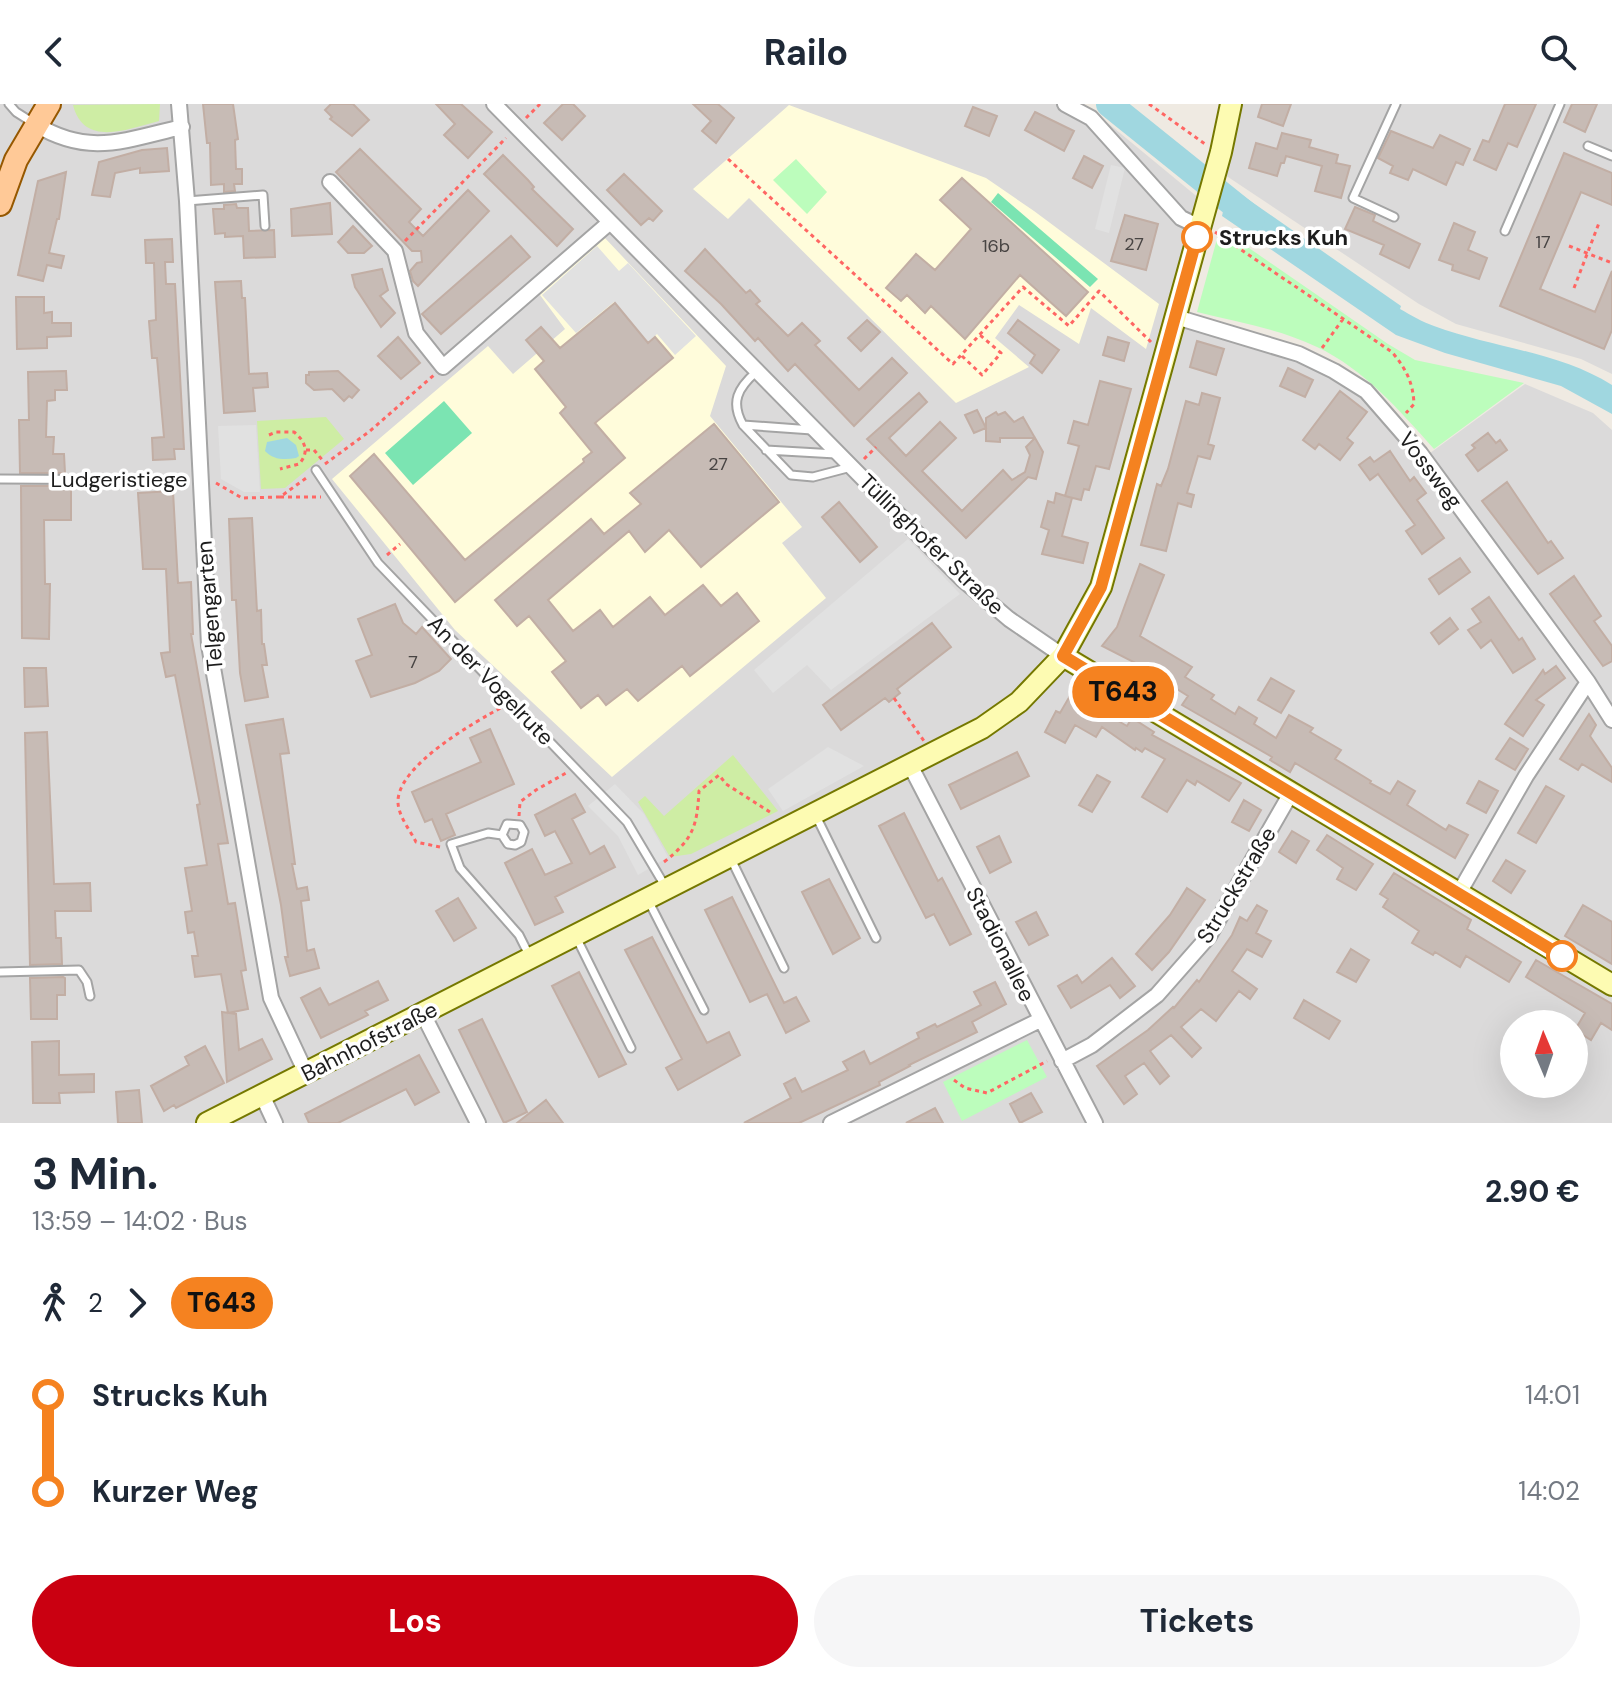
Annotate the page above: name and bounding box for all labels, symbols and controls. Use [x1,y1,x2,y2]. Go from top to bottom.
text: Railo [764,29,848,76]
icon: back [32,30,76,74]
icon: search [1536,30,1580,74]
marker: Strucks Kuh [1182,222,1212,252]
place label: Strucks Kuh [1219,223,1348,252]
house number: 17 [1535,230,1551,254]
house number: 27 [1124,232,1144,256]
house number: 16b [982,234,1010,258]
street label: Vossweg [1392,426,1469,515]
house number: 27 [708,452,728,476]
street label: Ludgeristiege [51,465,187,494]
street label: Tüllinghofer Straße [853,467,1011,621]
street label: Telgengarten [189,540,230,672]
street label: An der Vogelrute [421,609,560,752]
house number: 7 [408,650,418,674]
line badge: T643 [1067,666,1179,718]
text: T643 [1088,673,1158,710]
street label: Struckstraße [1190,822,1283,949]
street label: Stadionallee [959,882,1042,1006]
unlabelled marker [1547,941,1577,971]
street label: Bahnhofstraße [296,995,442,1088]
north arrow [1500,1010,1588,1098]
map controls [1500,1010,1588,1098]
text: 3 Min. [32,1145,158,1203]
text: 2.90 € [1485,1172,1580,1211]
text: 13:59 – 14:02 · Bus [32,1204,248,1238]
icon: walk [32,1281,76,1325]
icon: forward [115,1281,159,1325]
text: T643 [187,1284,257,1321]
text: 2 [88,1286,103,1320]
text: Strucks Kuh [92,1376,268,1415]
text: 14:01 [1525,1378,1580,1412]
text: Kurzer Weg [92,1472,259,1511]
text: 14:02 [1518,1474,1580,1508]
button: Los [32,1575,798,1667]
button: Tickets [814,1575,1580,1667]

